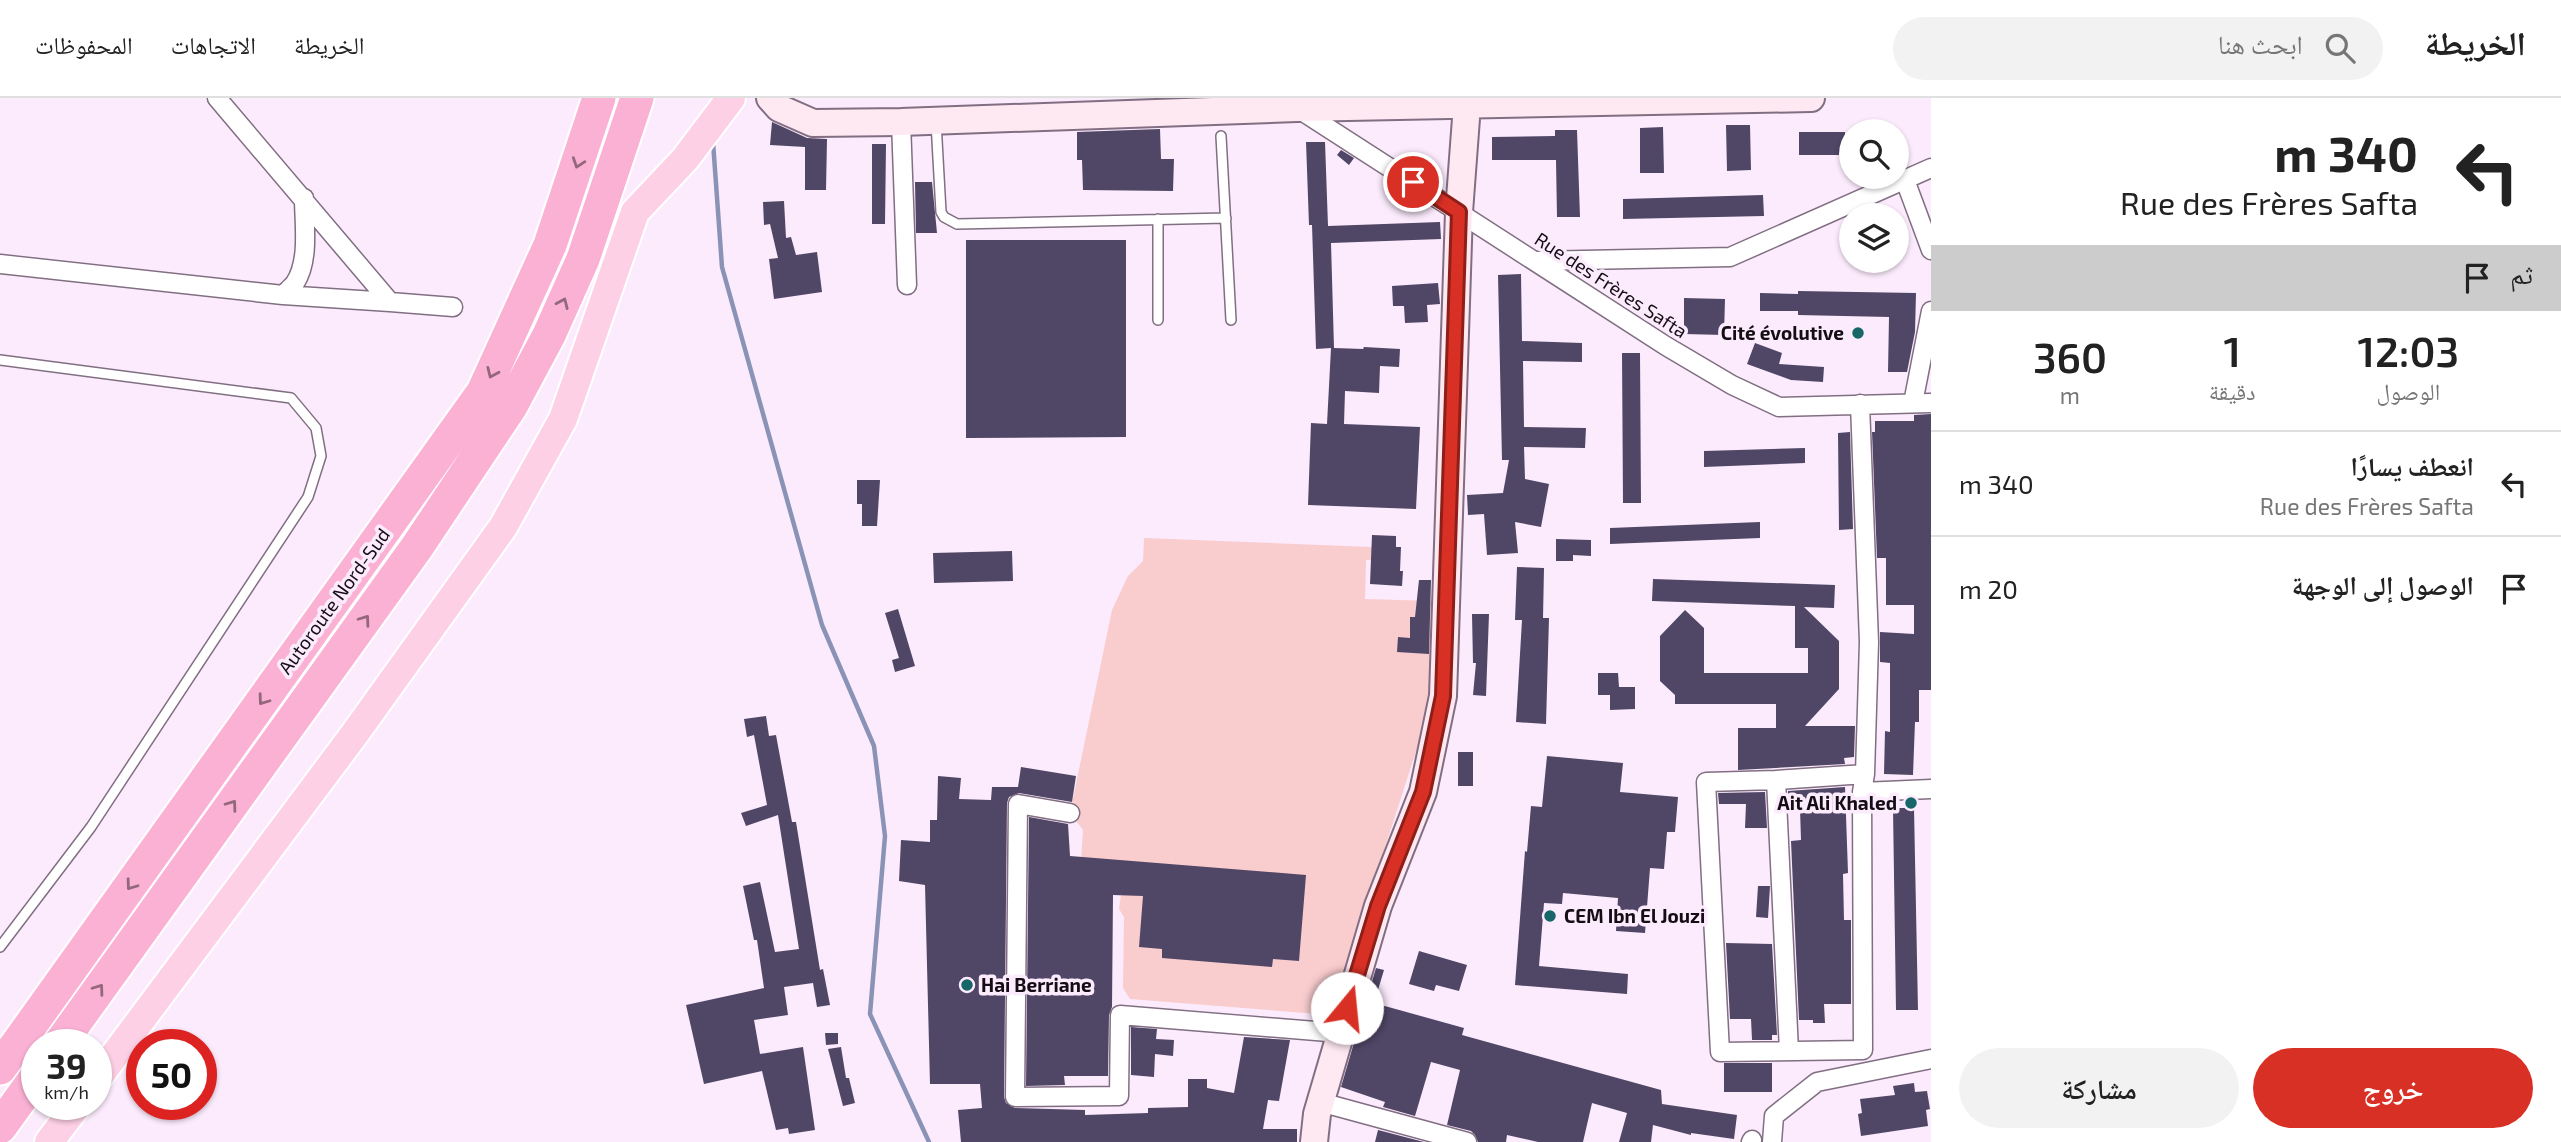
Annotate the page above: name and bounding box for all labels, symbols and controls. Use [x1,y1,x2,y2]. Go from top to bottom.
search box [1893,17,2383,80]
text: الخريطة [2425,22,2526,62]
text: ابحث هنا [2218,28,2303,59]
icon: search [2321,29,2359,67]
text: المحفوظات [35,30,133,59]
text: الاتجاهات [171,30,256,59]
text: الخريطة [294,30,365,59]
map controls [1839,119,1909,273]
button: search [1839,119,1909,189]
text: 340 m [2274,123,2418,182]
icon: left [2442,126,2533,217]
pin [1383,152,1443,212]
one-way arrow [572,156,586,168]
icon: arrive [1394,163,1432,201]
text: Rue des Frères Safta [2120,183,2418,221]
button: layers [1839,203,1909,273]
street label: Rue des Frères Safta [1531,227,1692,342]
text: ثم [2510,258,2533,289]
icon: arrive [2458,259,2496,297]
one-way arrow [555,298,569,310]
place label: Cité évolutive [1721,321,1844,344]
marker: Cité évolutive [1850,325,1866,341]
text: 1 [2223,325,2241,375]
text: 12:03 [2357,325,2459,375]
text: 360 [2033,331,2107,381]
one-way arrow [486,366,500,378]
text: دقيقة [2209,377,2256,405]
text: الوصول [2376,377,2440,405]
text: m [2060,381,2080,409]
text: انعطف يسارًا [2350,450,2474,481]
icon: left [2495,465,2533,503]
text: 340 m [1959,468,2034,499]
text: Rue des Frères Safta [2260,492,2474,520]
street label: Autoroute Nord-Sud [273,523,394,678]
text: الوصول إلى الوجهة [2292,569,2474,600]
icon: arrive [2495,570,2533,608]
text: 20 m [1959,573,2018,604]
one-way arrow [357,615,369,628]
one-way arrow [259,692,271,705]
place label: Ait Ali Khaled [1777,791,1897,814]
marker: Ait Ali Khaled [1903,795,1919,811]
one-way arrow [224,800,236,813]
one-way arrow [127,877,139,890]
place label: CEM Ibn El Jouzi [1564,904,1705,927]
marker: CEM Ibn El Jouzi [1542,908,1558,924]
position arrow [1310,971,1384,1045]
place label: Hai Berriane [981,973,1092,996]
marker: Hai Berriane [959,977,975,993]
one-way arrow [91,984,103,997]
speed limit sign: 50 [126,1029,217,1120]
text: 39 [46,1044,87,1086]
button: مشاركة [1959,1048,2239,1128]
button: خروج [2253,1048,2533,1128]
text: km/h [44,1081,89,1103]

